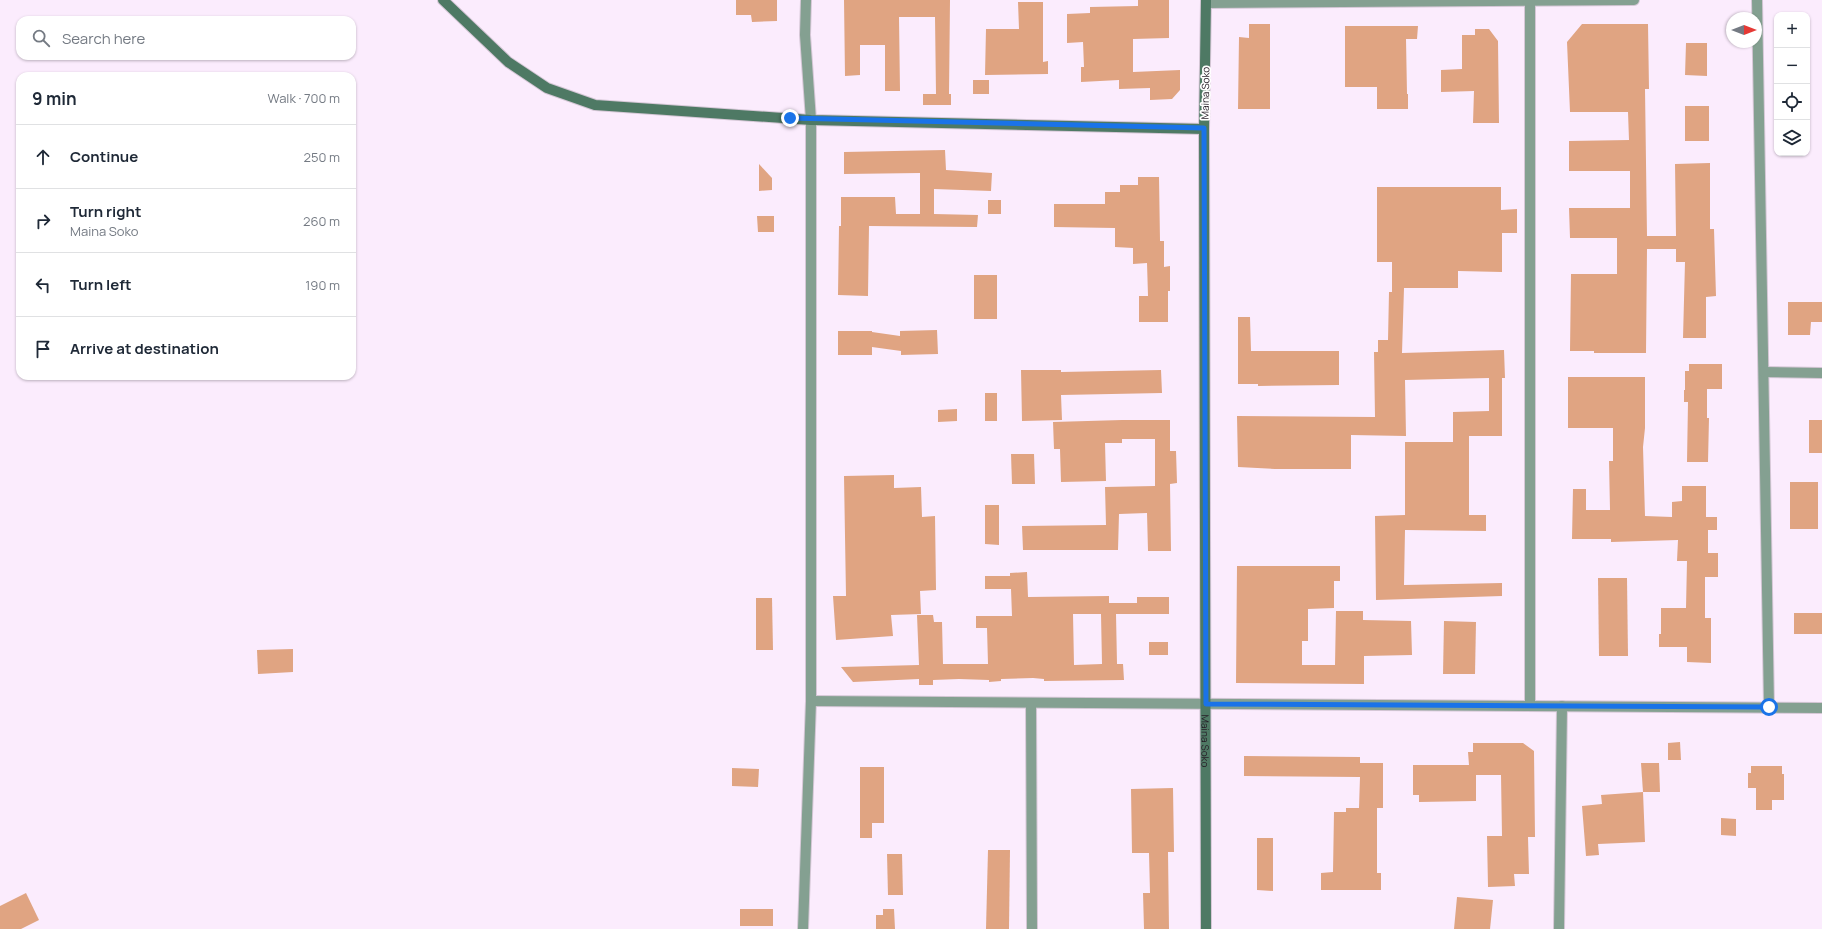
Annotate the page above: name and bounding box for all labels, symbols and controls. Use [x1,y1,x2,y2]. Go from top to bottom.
north arrow [1726,12,1762,48]
map controls [1774,12,1810,156]
button: + [1774,12,1810,48]
search box [16,16,356,60]
icon: search [30,27,52,49]
text: Search here [62,28,145,49]
button: − [1774,48,1810,84]
street label: Maina Soko [1198,66,1212,119]
button: locate [1774,84,1810,120]
text: 9 min [32,87,77,110]
text: Walk · 700 m [268,89,340,107]
route end [781,109,799,127]
button: layers [1774,120,1810,156]
icon: ahead [32,146,54,168]
text: Continue [70,146,138,167]
text: 250 m [304,148,340,166]
text: Turn right [70,201,141,222]
icon: right [32,210,54,232]
text: 260 m [303,212,340,230]
text: Maina Soko [70,222,138,240]
icon: left [32,274,54,296]
text: Turn left [70,274,132,295]
text: 190 m [305,276,340,294]
icon: arrive [32,338,54,360]
text: Arrive at destination [70,338,219,359]
route start [1760,698,1778,716]
street label: Maina Soko [1198,715,1213,767]

